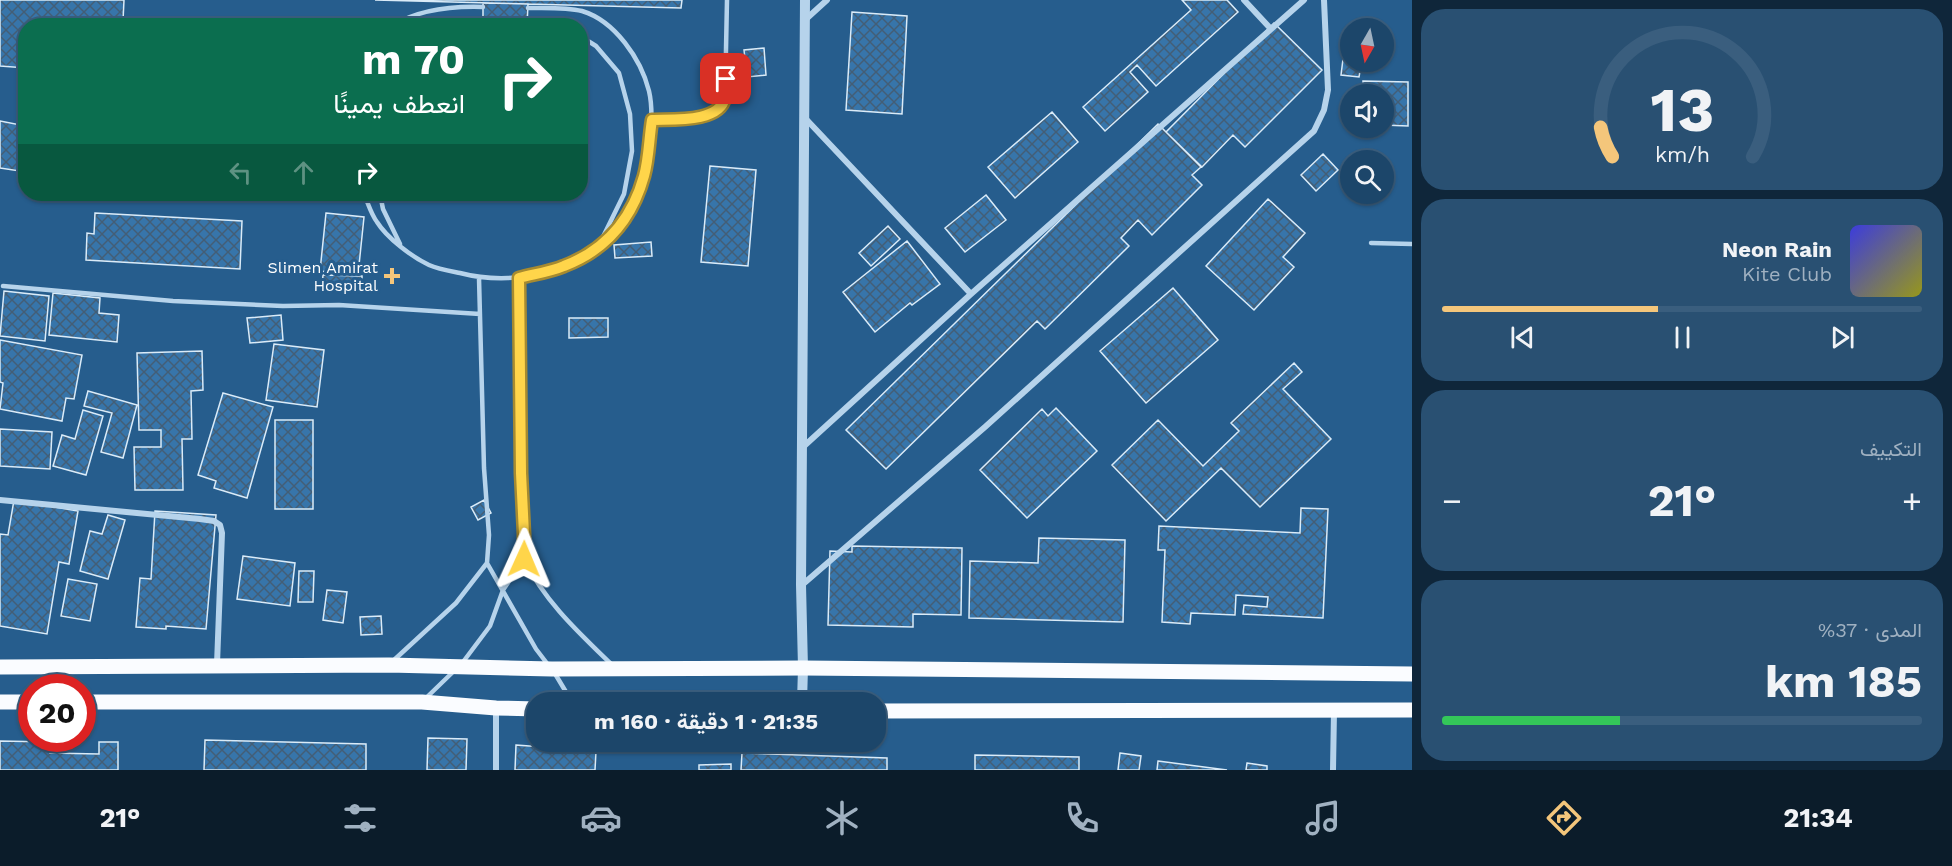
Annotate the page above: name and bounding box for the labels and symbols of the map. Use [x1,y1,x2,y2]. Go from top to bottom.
north arrow [1340,18,1394,72]
pin [700,53,751,104]
place label: Slimen Amirat Hospital [268,258,378,295]
marker: Slimen Amirat Hospital [383,267,401,285]
position arrow [492,527,556,591]
speed limit sign: 20 [18,674,96,752]

